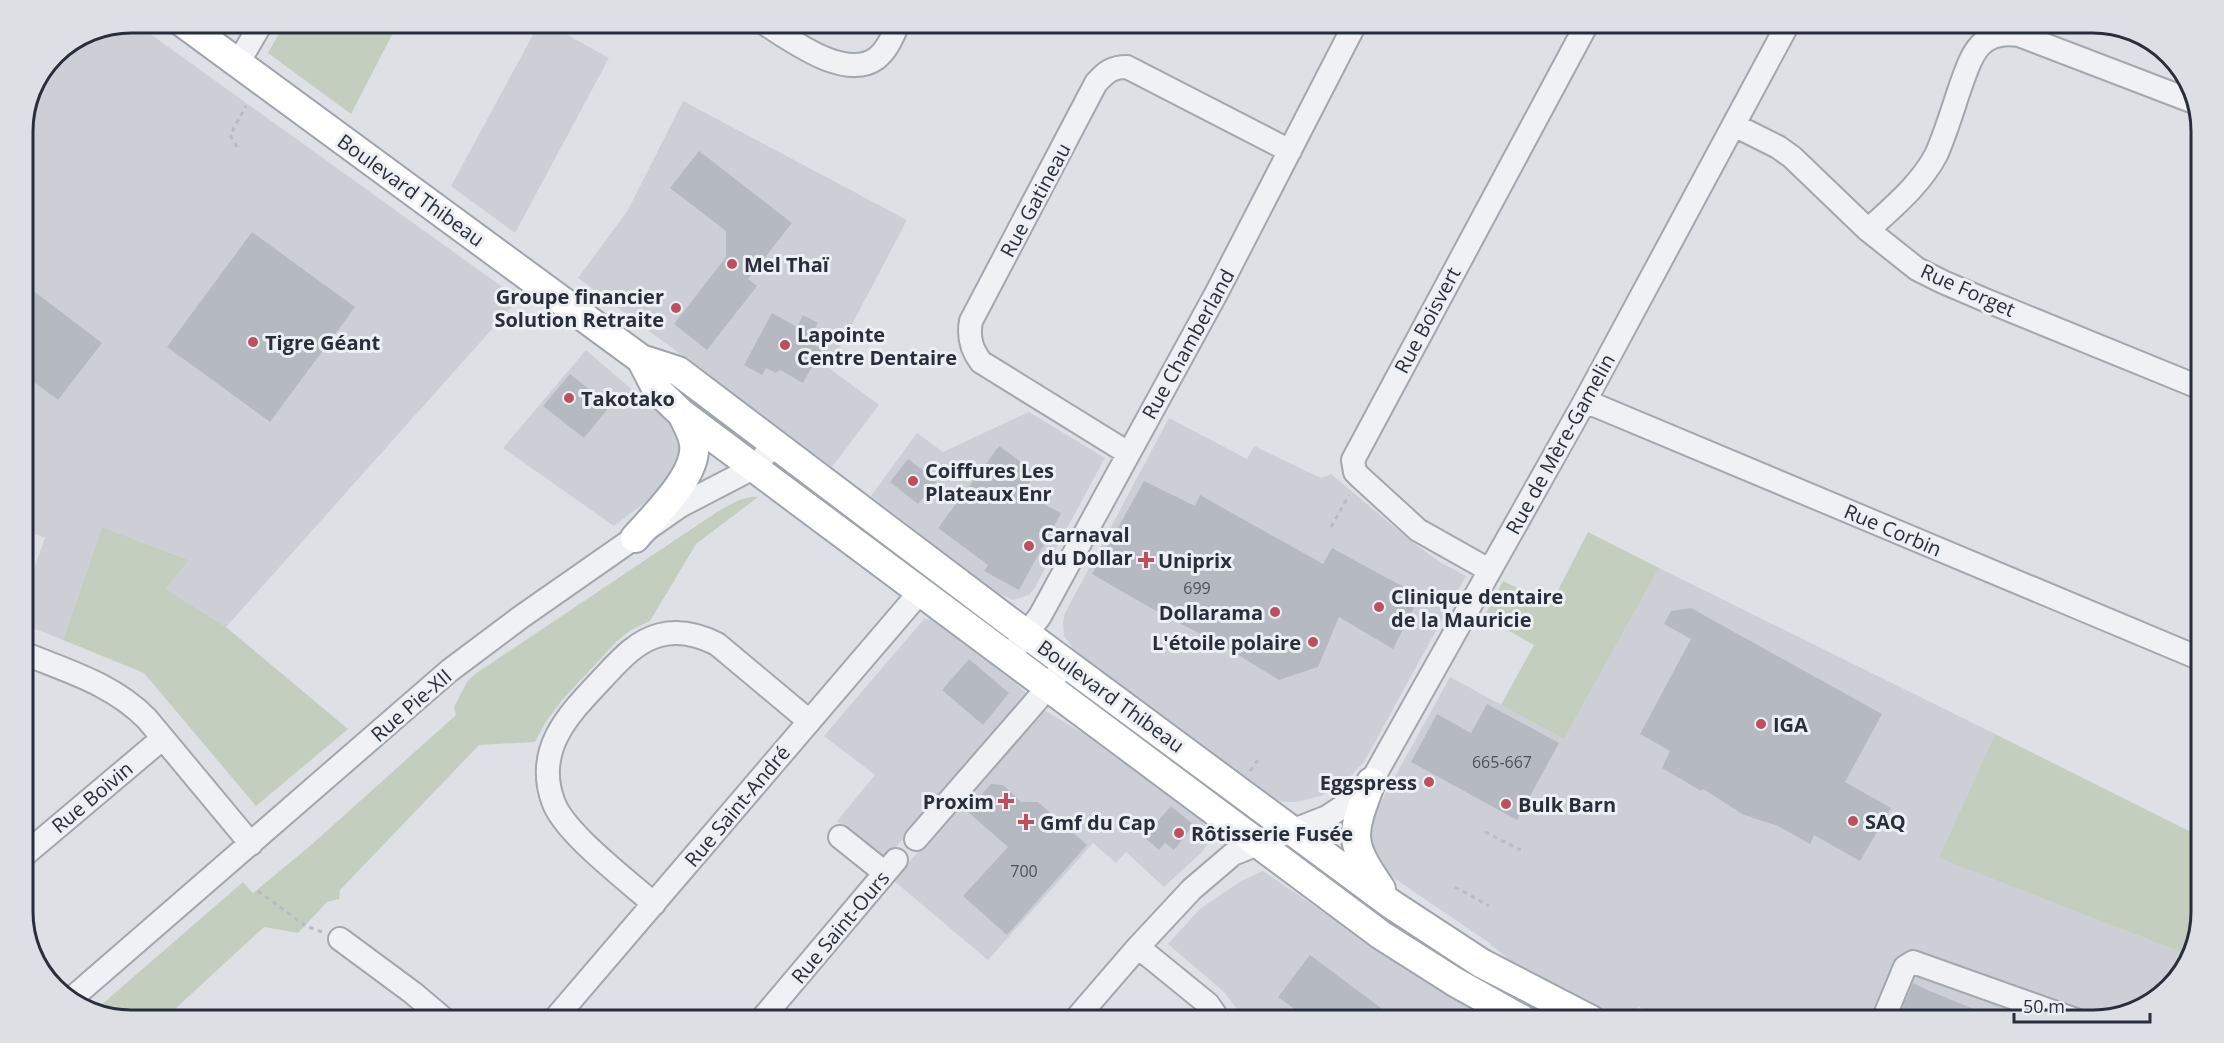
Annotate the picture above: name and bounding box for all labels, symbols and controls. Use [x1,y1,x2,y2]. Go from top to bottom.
street label: Boulevard Thibeau [332,128,490,252]
street label: Rue Gatineau [994,138,1076,262]
place label: Mel Thaï [744,251,830,278]
marker: Mel Thaï [725,257,739,271]
street label: Rue Forget [1916,257,2020,323]
street label: Rue Boisvert [1388,262,1466,378]
street label: Rue Chamberland [1136,264,1240,424]
place label: Groupe financier Solution Retraite [494,283,664,333]
marker: Groupe financier Solution Retraite [669,301,683,315]
place label: Lapointe Centre Dentaire [797,321,957,371]
place label: Tigre Géant [265,329,381,356]
marker: Tigre Géant [246,335,260,349]
marker: Lapointe Centre Dentaire [778,338,792,352]
street label: Rue de Mère-Gamelin [1499,349,1621,539]
place label: Takotako [581,385,675,412]
marker: Takotako [562,391,576,405]
place label: Coiffures Les Plateaux Enr [925,457,1054,507]
marker: Coiffures Les Plateaux Enr [906,474,920,488]
street label: Rue Corbin [1840,497,1946,563]
place label: Carnaval du Dollar [1041,521,1133,571]
marker: Carnaval du Dollar [1022,539,1036,553]
place label: Uniprix [1158,547,1232,574]
marker: Uniprix [1139,553,1153,567]
house number: 699 [1183,577,1211,599]
place label: Clinique dentaire de la Mauricie [1391,583,1563,633]
place label: Dollarama [1159,599,1263,626]
marker: Clinique dentaire de la Mauricie [1372,600,1386,614]
marker: Dollarama [1268,605,1282,619]
place label: L'étoile polaire [1152,629,1301,656]
street label: Boulevard Thibeau [1032,634,1190,758]
marker: L'étoile polaire [1306,635,1320,649]
street label: Rue Pie-XII [365,662,457,748]
place label: IGA [1773,711,1808,738]
marker: IGA [1754,717,1768,731]
street label: Rue Saint-André [678,740,796,872]
house number: 665-667 [1472,751,1532,773]
street label: Rue Boivin [46,755,138,839]
place label: Eggspress [1320,769,1417,796]
marker: Eggspress [1422,775,1436,789]
place label: Proxim [923,788,994,815]
place label: Bulk Barn [1518,791,1616,818]
marker: Proxim [999,794,1013,808]
marker: Bulk Barn [1499,797,1513,811]
place label: SAQ [1865,808,1906,835]
place label: Gmf du Cap [1040,809,1156,836]
marker: Gmf du Cap [1017,813,1035,831]
marker: SAQ [1846,814,1860,828]
place label: Rôtisserie Fusée [1191,820,1353,847]
marker: Rôtisserie Fusée [1172,826,1186,840]
house number: 700 [1010,860,1038,882]
street label: Rue Saint-Ours [785,865,895,989]
scale bar [2014,986,2150,1024]
text: 50 m [2023,994,2065,1018]

